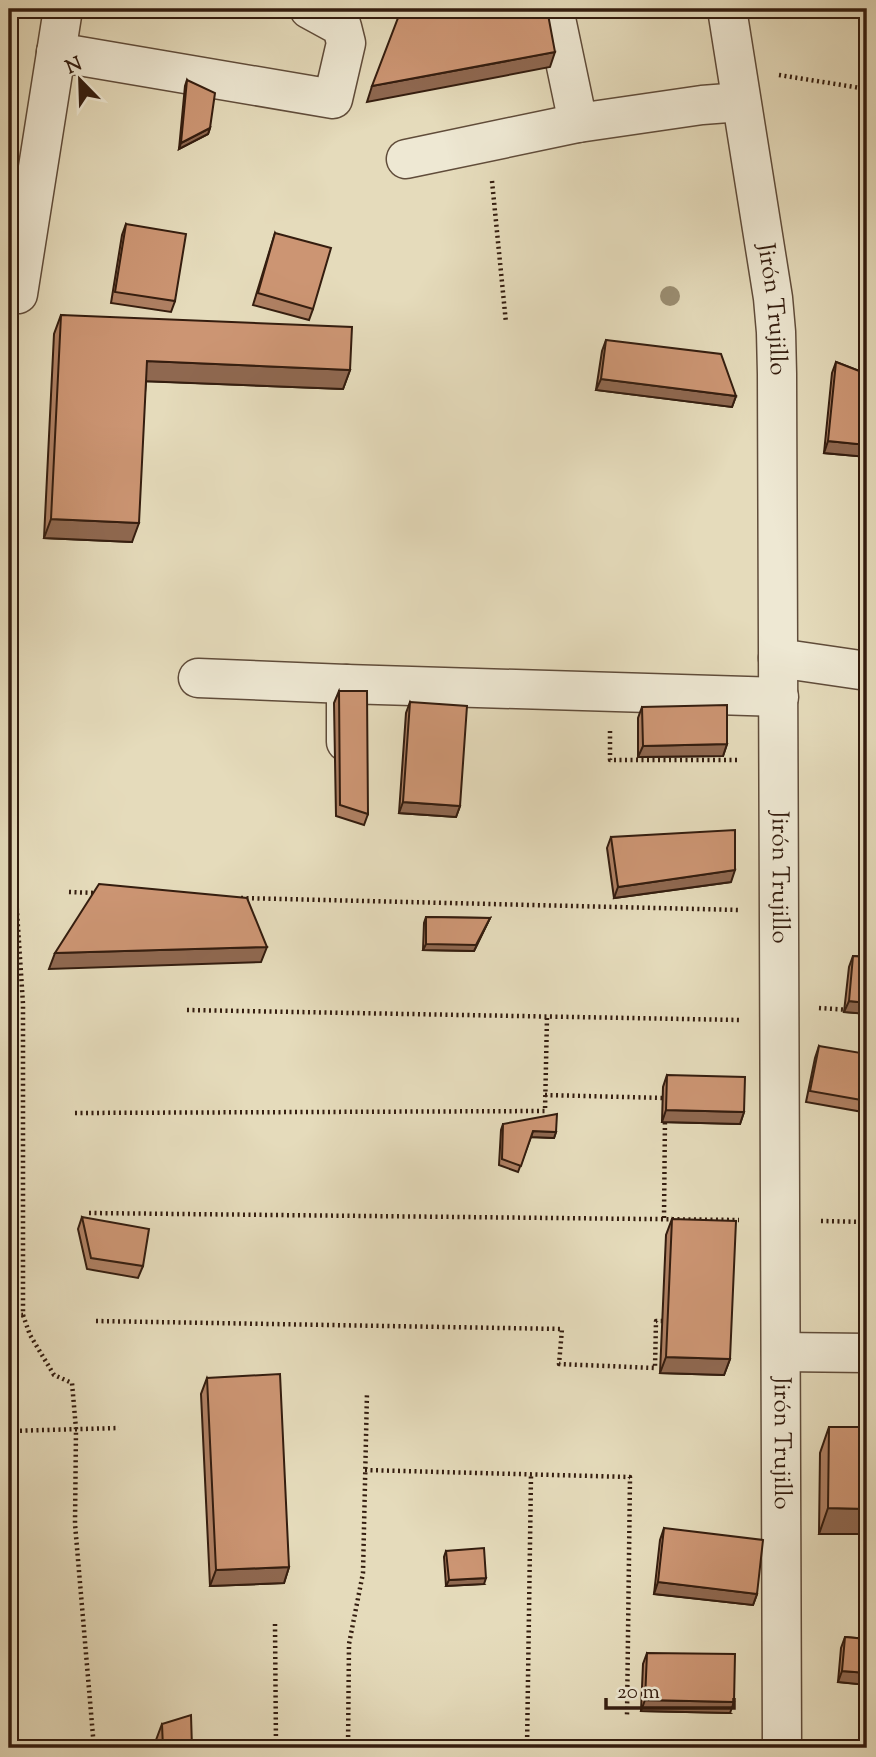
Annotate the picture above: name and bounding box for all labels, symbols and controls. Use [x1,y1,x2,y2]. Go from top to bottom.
north arrow [46,46,116,116]
text: N [62,51,87,82]
street label: Jirón Trujillo [747,239,794,376]
street label: Jirón Trujillo [762,809,796,944]
street label: Jirón Trujillo [764,1375,798,1510]
scale bar [606,1666,734,1710]
text: 20 m [617,1678,660,1708]

